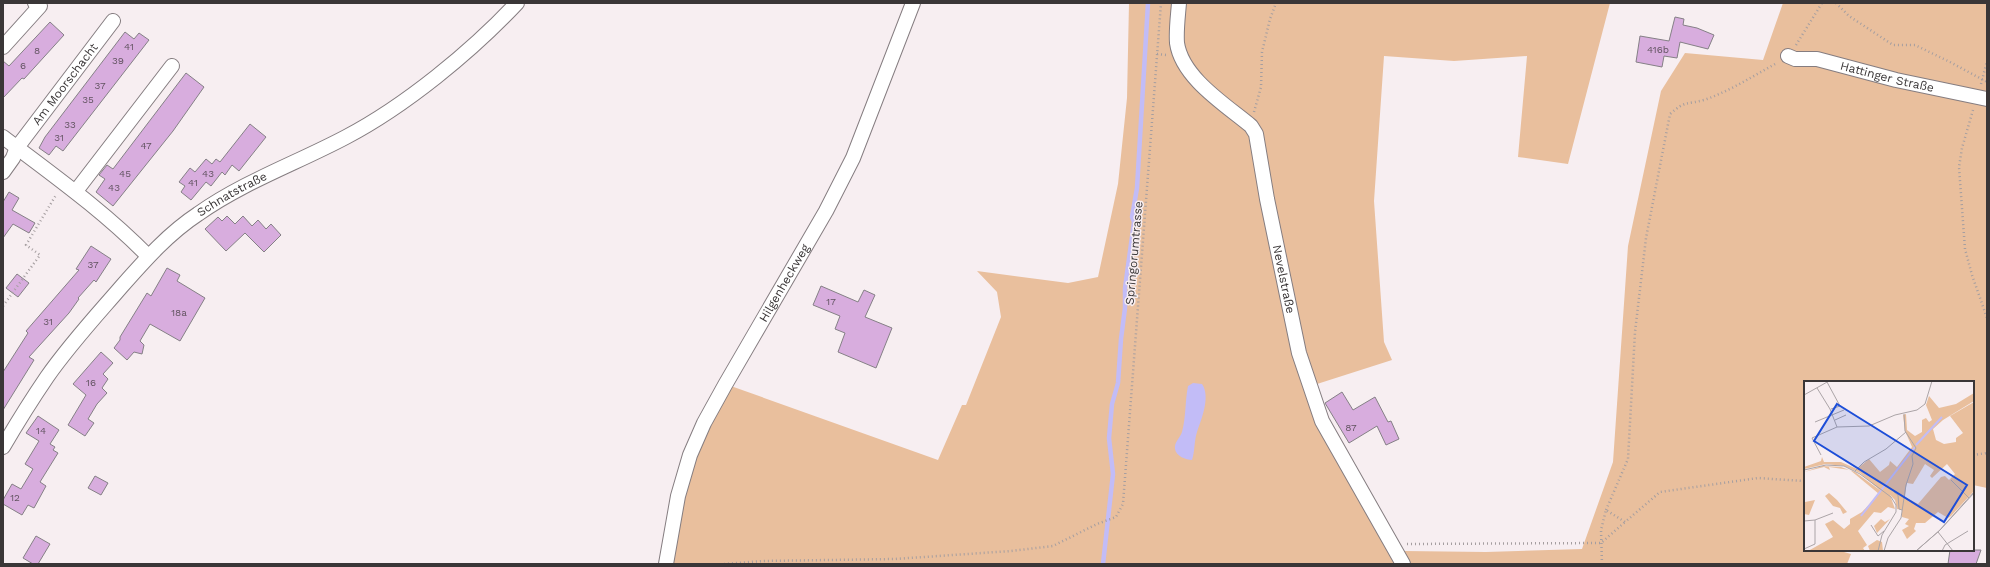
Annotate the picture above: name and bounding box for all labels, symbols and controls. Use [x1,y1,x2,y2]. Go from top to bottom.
street label: Am Moorschacht [30,40,101,128]
house number: 41 [124,41,134,52]
house number: 416b [1647,44,1669,55]
house number: 8 [34,45,40,56]
house number: 39 [112,55,124,66]
street label: Hattinger Straße [1839,59,1935,95]
house number: 6 [20,60,26,71]
house number: 37 [94,80,106,91]
house number: 35 [82,94,94,105]
house number: 33 [64,119,76,130]
house number: 31 [54,132,64,143]
house number: 47 [140,140,152,151]
house number: 45 [119,168,131,179]
house number: 43 [202,168,214,179]
street label: Schnatstraße [194,169,269,220]
house number: 41 [188,177,198,188]
house number: 43 [108,182,120,193]
street label: Springorumtrasse [1122,200,1146,305]
street label: Hilgenheckweg [756,241,813,324]
street label: Nevelstraße [1270,244,1298,315]
house number: 37 [87,259,99,270]
house number: 17 [826,296,836,307]
house number: 18a [171,307,187,318]
house number: 31 [43,316,53,327]
house number: 16 [86,377,96,388]
inset map [1804,381,1974,551]
house number: 87 [1345,422,1357,433]
house number: 14 [36,425,46,436]
house number: 12 [10,492,20,503]

